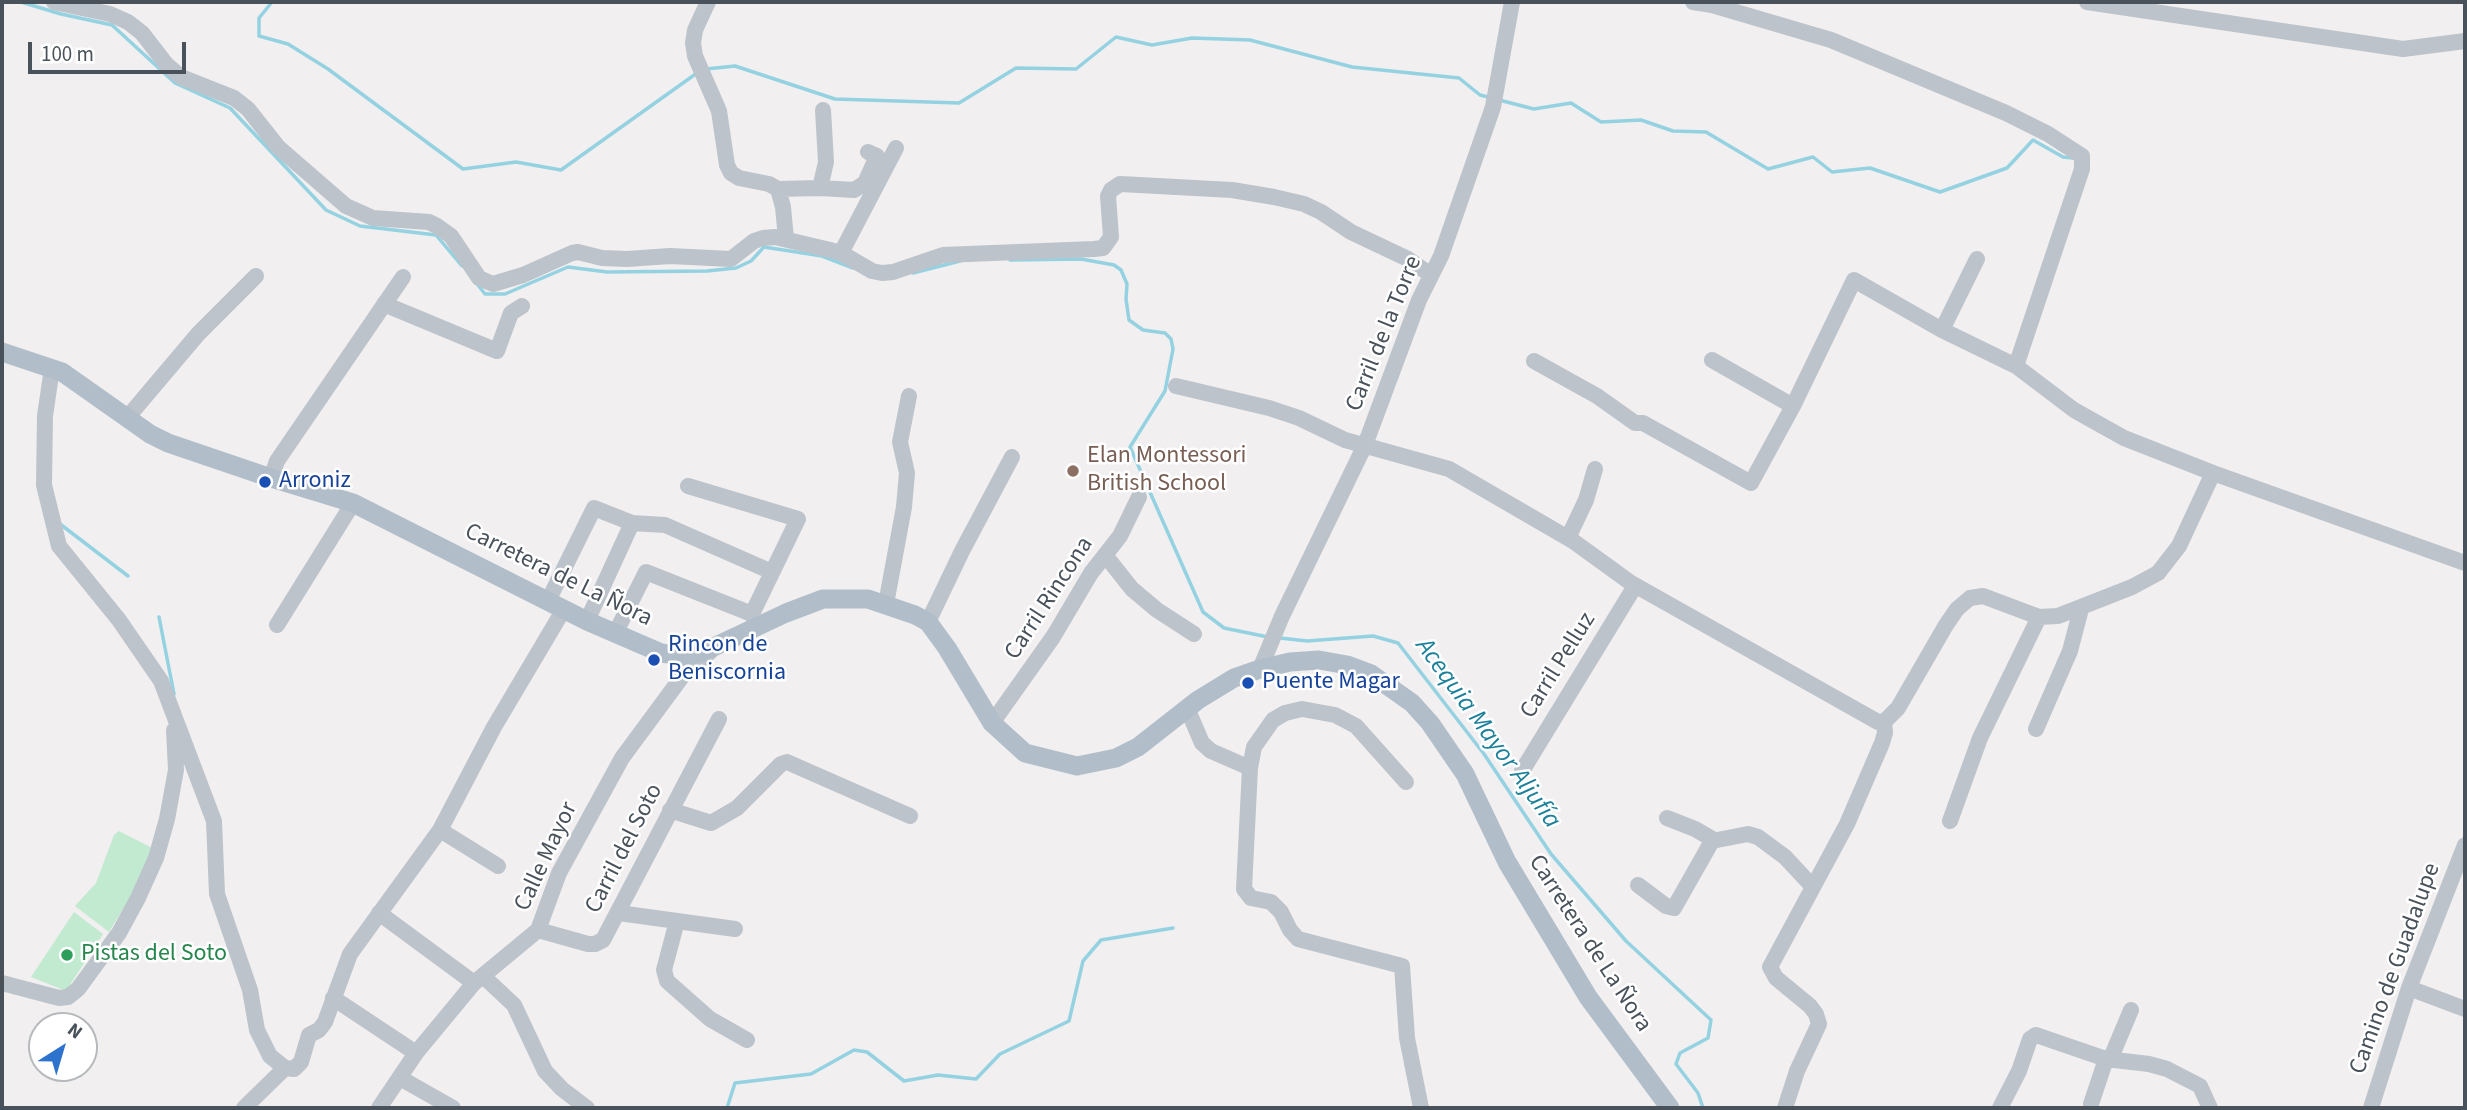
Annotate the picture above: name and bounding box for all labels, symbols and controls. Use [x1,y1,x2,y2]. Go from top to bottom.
scale bar [32,28,189,72]
text: 100 m [41,39,94,69]
street label: Carril de la Torre [1341,252,1429,416]
place label: Elan Montessori British School [1087,443,1246,499]
marker: Elan Montessori British School [1065,463,1081,479]
place label: Arroniz [279,468,351,496]
marker: Arroniz [257,474,273,490]
street label: Carretera de La Ñora [459,518,657,634]
street label: Carril Rincona [1000,532,1100,666]
street label: Carril Pelluz [1515,608,1603,724]
place label: Rincon de Beniscornia [668,632,786,688]
water label: Acequia Mayor Aljufía [1407,633,1567,835]
marker: Rincon de Beniscornia [646,652,662,668]
place label: Puente Magar [1262,669,1400,697]
marker: Puente Magar [1240,675,1256,691]
street label: Carril del Soto [580,779,670,919]
street label: Calle Mayor [509,798,585,916]
street label: Carretera de La Ñora [1521,850,1657,1038]
street label: Camino de Guadalupe [2344,860,2448,1078]
place label: Pistas del Soto [81,941,227,969]
marker: Pistas del Soto [59,947,75,963]
north arrow [28,1012,98,1082]
text: N [62,1017,88,1046]

